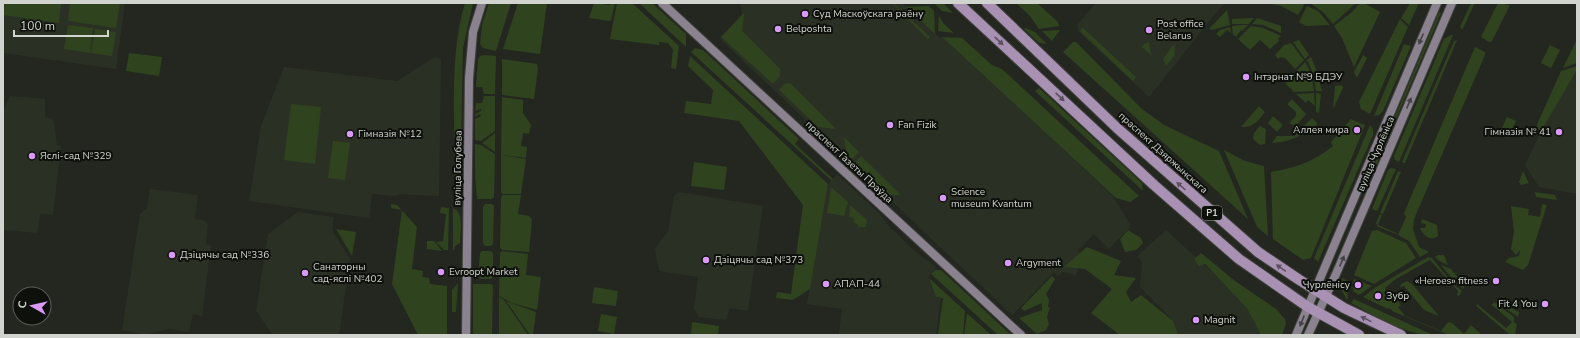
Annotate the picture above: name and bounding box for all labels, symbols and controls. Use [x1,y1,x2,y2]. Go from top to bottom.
place label: Суд Маскоўскага раёну [813,7,924,21]
marker: Суд Маскоўскага раёну [800,9,810,19]
scale bar [14,12,108,38]
place label: Post office Belarus [1157,17,1204,43]
text: 100 m [20,18,55,34]
place label: Belposhta [786,22,832,36]
marker: Belposhta [773,24,783,34]
marker: Post office Belarus [1144,25,1154,35]
one-way arrow [1418,33,1424,44]
one-way arrow [994,37,1005,46]
place label: Інтэрнат №9 БДЭУ [1254,70,1343,84]
marker: Інтэрнат №9 БДЭУ [1241,72,1251,82]
one-way arrow [1055,92,1065,102]
one-way arrow [1406,96,1412,108]
street label: праспект Дзяржынскага [1115,109,1211,197]
street label: вуліца Чурлёніса [1354,114,1398,194]
street label: праспект Газеты Праўда [802,118,896,206]
place label: Fan Fizik [898,118,938,132]
marker: Fan Fizik [885,120,895,130]
place label: Аллея мира [1293,123,1349,137]
marker: Аллея мира [1352,125,1362,135]
place label: Гімназія № 41 [1485,125,1551,139]
place label: Гімназія №12 [358,127,422,141]
marker: Гімназія № 41 [1554,127,1564,137]
marker: Гімназія №12 [345,129,355,139]
street label: вуліца Голубева [450,130,466,206]
place label: Яслі-сад №329 [40,149,111,163]
marker: Яслі-сад №329 [27,151,37,161]
one-way arrow [1176,181,1187,190]
place label: Science museum Kvantum [951,185,1032,211]
marker: Science museum Kvantum [938,193,948,203]
road number: Р1 [1202,206,1222,220]
place label: Дзіцячы сад №336 [180,248,269,262]
marker: Дзіцячы сад №336 [167,250,177,260]
place label: Дзіцячы сад №373 [714,253,803,267]
marker: Дзіцячы сад №373 [701,255,711,265]
one-way arrow [1339,255,1345,267]
place label: Argyment [1016,256,1061,270]
marker: Argyment [1003,258,1013,268]
place label: Санаторны сад-яслі №402 [313,260,383,286]
one-way arrow [1276,264,1287,272]
place label: Evroopt Market [449,265,518,279]
marker: Evroopt Market [436,267,446,277]
marker: Санаторны сад-яслі №402 [300,268,310,278]
place label: «Heroes» fitness [1415,274,1488,288]
marker: «Heroes» fitness [1491,276,1501,286]
place label: АПАП-44 [834,277,880,291]
place label: Чурлёнісу [1303,278,1351,292]
marker: АПАП-44 [821,279,831,289]
marker: Чурлёнісу [1353,280,1363,290]
north arrow [12,286,52,326]
place label: Зубр [1386,289,1409,303]
marker: Зубр [1373,291,1383,301]
place label: Fit 4 You [1498,297,1537,311]
text: С [15,299,31,309]
marker: Fit 4 You [1540,299,1550,309]
place label: Magnit [1204,313,1236,327]
marker: Magnit [1191,315,1201,325]
one-way arrow [1298,315,1304,327]
one-way arrow [1360,316,1371,322]

